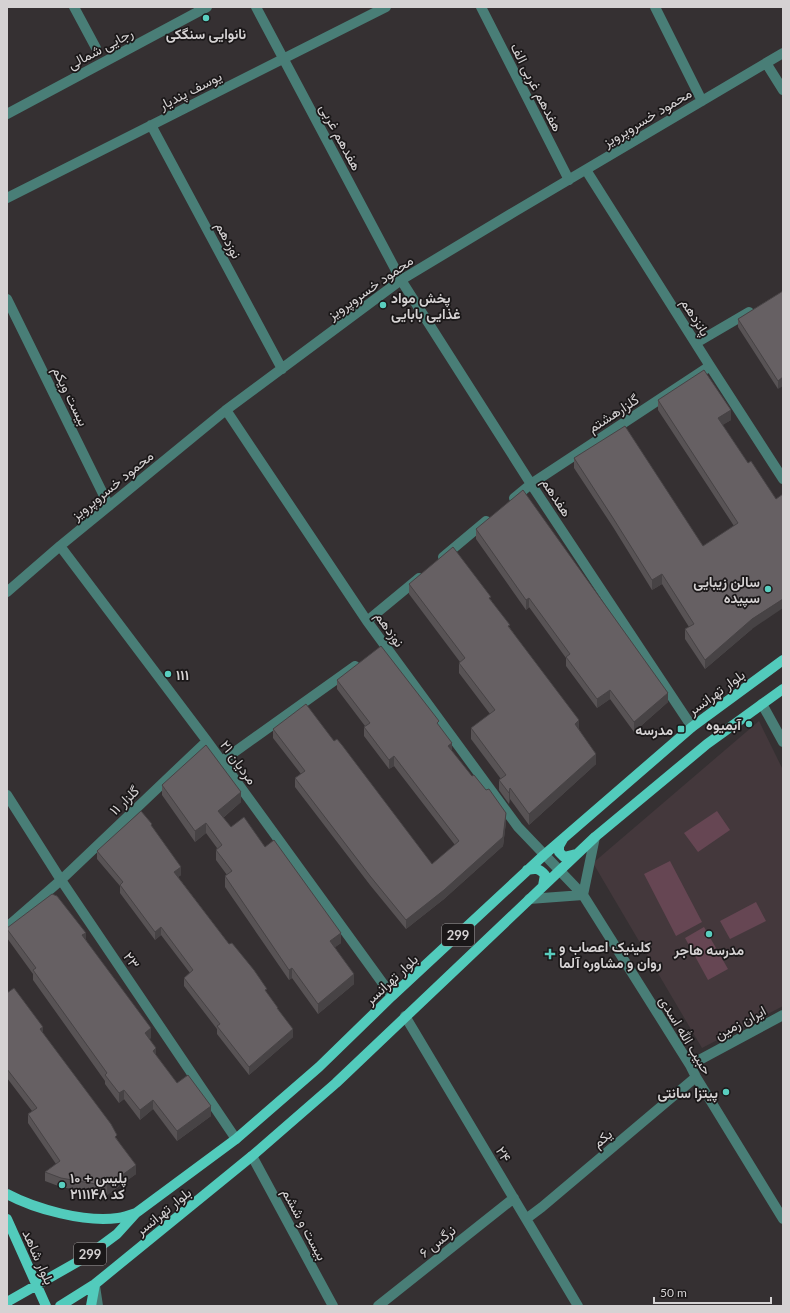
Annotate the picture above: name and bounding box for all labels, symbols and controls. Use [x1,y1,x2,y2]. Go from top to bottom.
marker: نانوایی سنگکی [201,13,211,23]
street label: رجایی شمالی [64,24,136,73]
place label: نانوایی سنگکی [166,25,246,43]
street label: هفدهم غربی الف [506,40,567,135]
street label: یوسف پندیار [155,67,225,115]
street label: محمود خسروپرویز [599,84,696,152]
street label: هفدهم غربی [315,101,366,174]
street label: نوزدهم [211,219,246,262]
street label: محمود خسروپرویز [323,251,417,325]
place label: پخش مواد غذایی بابایی [391,289,461,323]
street label: پانزدهم [676,295,714,340]
marker: پخش مواد غذایی بابایی [378,300,388,310]
street label: بیست ویکم [48,363,93,429]
street label: گلزارهشتم [584,390,642,437]
street label: محمود خسروپرویز [67,447,158,525]
street label: هفدهم [537,474,576,520]
place label: سالن زیبایی سپیده [693,573,760,608]
marker: سالن زیبایی سپیده [763,584,773,594]
street label: نوزدهم [371,608,408,651]
place label: ۱۱۱ [176,666,189,683]
street label: بلوار تهرانسر [683,666,749,720]
marker: ۱۱۱ [163,669,173,679]
place label: آبمیوه [706,716,742,734]
marker: آبمیوه [744,719,754,729]
place label: مدرسه [635,721,673,739]
marker: مدرسه [676,724,686,734]
street label: ۲۱ مردیان [216,736,261,788]
street label: گلزار ۱۱ [106,782,143,819]
road number: 299 [442,924,474,946]
marker: مدرسه هاجر [704,929,714,939]
place label: کلینیک اعصاب و روان و مشاوره آلما [559,938,662,972]
place label: مدرسه هاجر [673,941,744,959]
street label: ۲۳ [120,948,144,972]
marker: کلینیک اعصاب و روان و مشاوره آلما [544,948,556,960]
street label: بلوار تهرانسر [360,950,422,1009]
street label: حبیب الله اسدی [655,993,716,1078]
street label: ایران زمین [711,1001,769,1043]
place label: پیتزا سانتی [658,1084,718,1103]
marker: پیتزا سانتی [721,1087,731,1097]
street label: یکم [589,1125,616,1152]
street label: ۲۴ [493,1143,515,1165]
place label: پلیس + ۱۰ کد ۲۱۱۱۴۸ [70,1169,127,1202]
marker: پلیس + ۱۰ کد ۲۱۱۱۴۸ [57,1180,67,1190]
street label: بلوار تهرانسر [131,1183,195,1240]
street label: بیست و ششم [278,1185,331,1263]
street label: نرگس ۶ [415,1221,459,1262]
street label: بلوار شاهد [18,1227,59,1287]
road number: 299 [74,1243,106,1265]
scale bar [654,1279,771,1305]
text: 50 m [660,1285,687,1300]

